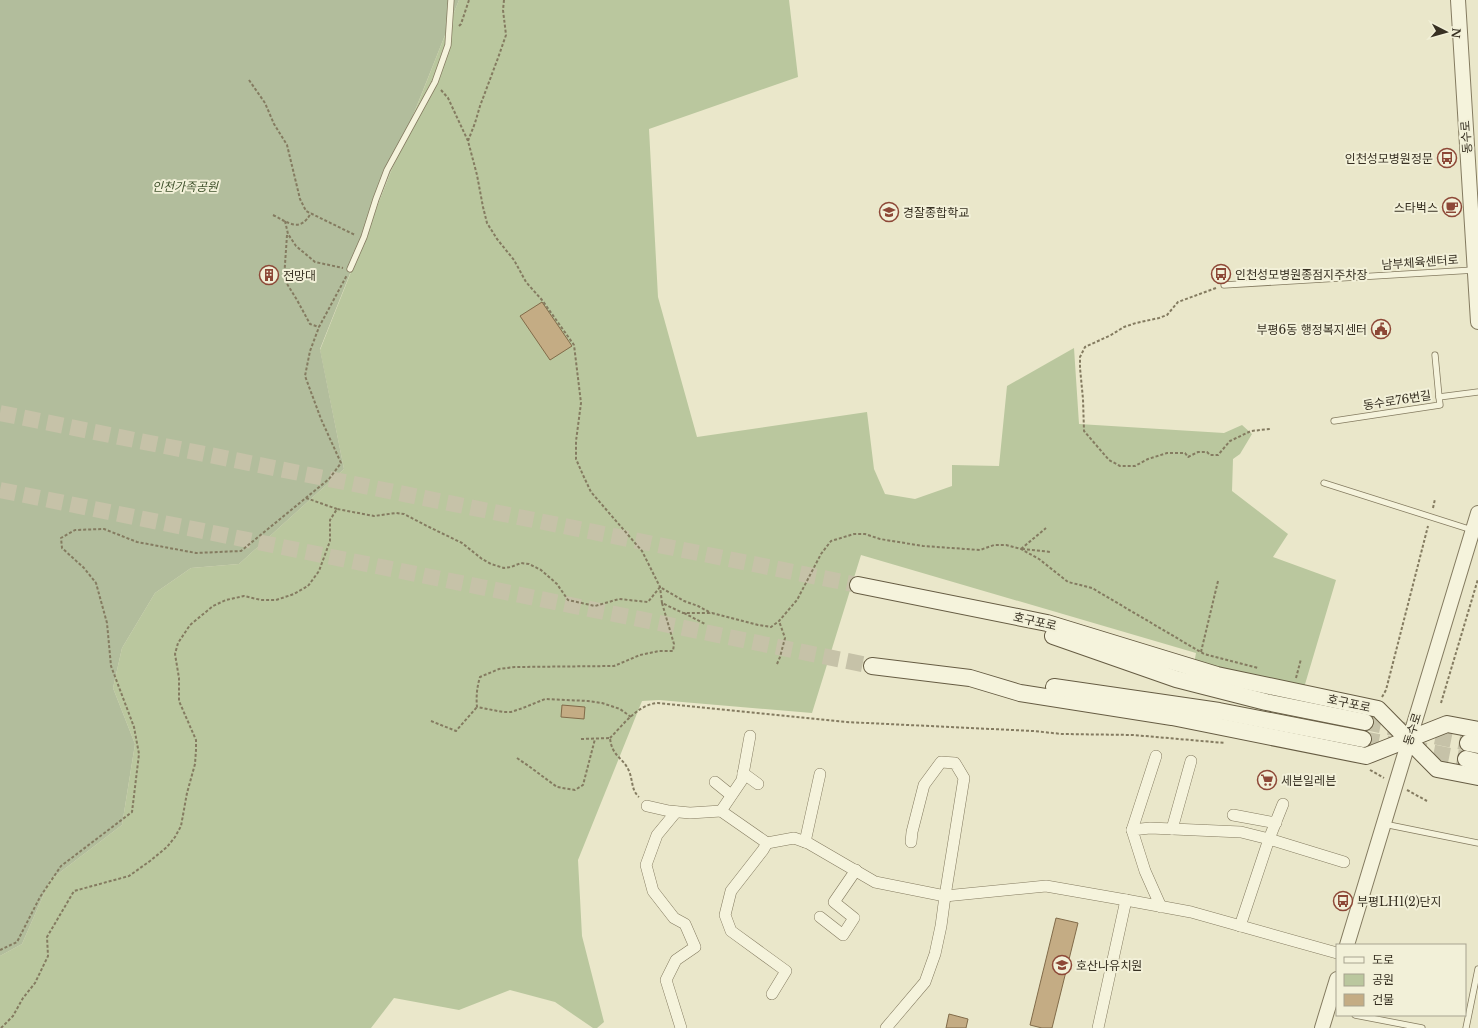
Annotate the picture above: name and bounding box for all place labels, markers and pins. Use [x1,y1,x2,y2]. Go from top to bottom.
bus stop icon: 인천성모병원정문 [1436,147,1458,169]
place label: 인천성모병원정문 [1345,151,1433,166]
cafe icon: 스타벅스 [1441,196,1463,218]
place label: 스타벅스 [1394,200,1438,215]
school or university icon: 경잘종합학교 [878,201,900,223]
place label: 경잘종합학교 [903,205,969,220]
bus stop icon: 인천성모병원종점지주차장 [1210,263,1232,285]
building icon: 전망대 [258,264,280,286]
place label: 인천성모병원종점지주차장 [1235,267,1367,282]
place label: 전망대 [283,268,316,283]
public building icon: 부평6동 행정복지센터 [1370,318,1392,340]
place label: 부평6동 행정복지센터 [1256,322,1367,337]
supermarket icon: 세븐일레븐 [1256,769,1278,791]
place label: 세븐일레븐 [1281,773,1336,788]
bus stop icon: 부평LH1(2)단지 [1332,890,1354,912]
place label: 부평LH1(2)단지 [1357,894,1442,909]
school or university icon: 호산나유치원 [1051,954,1073,976]
place label: 호산나유치원 [1076,958,1142,973]

